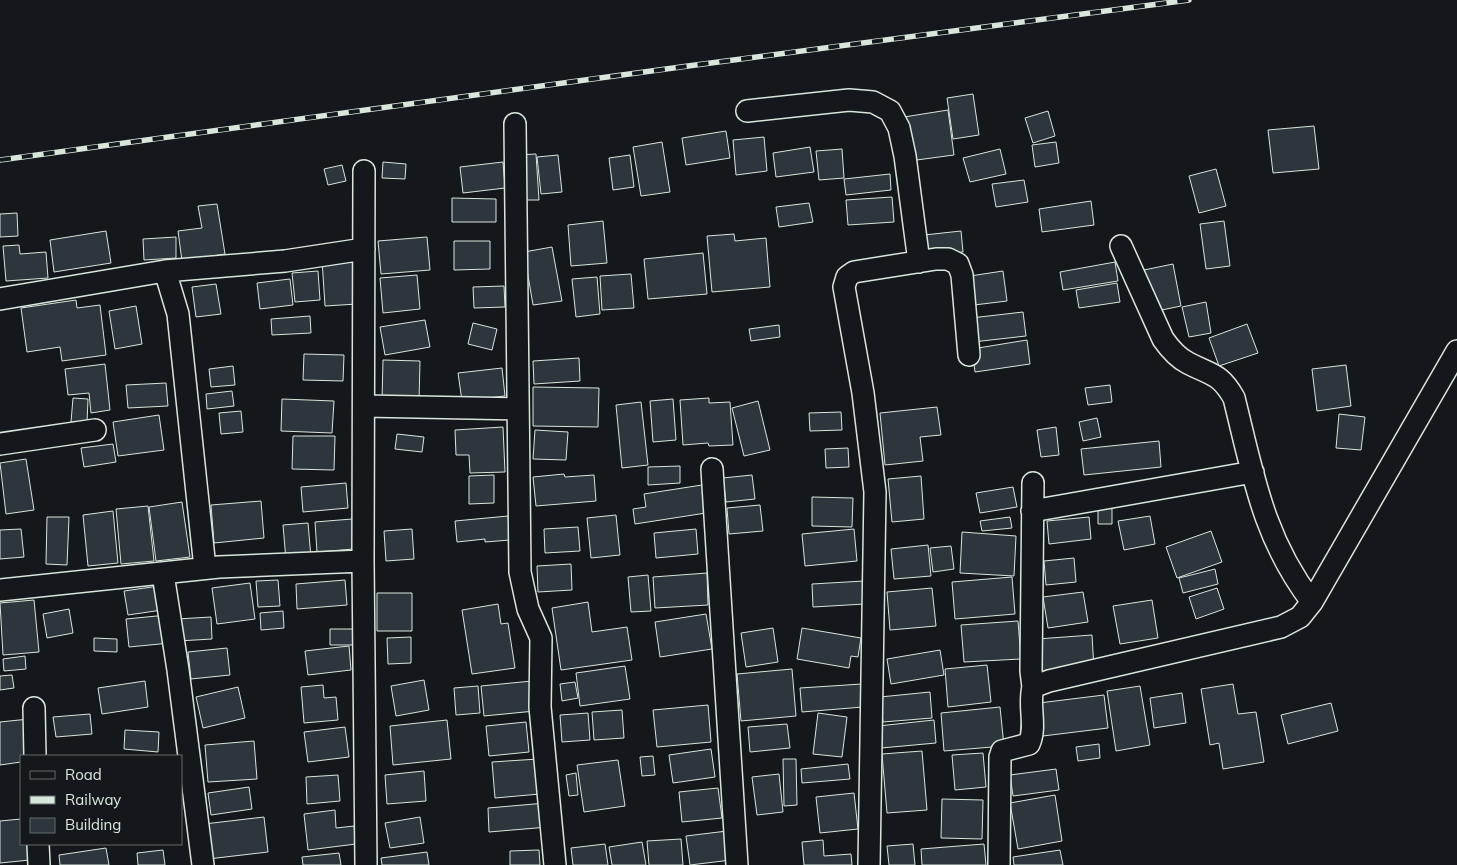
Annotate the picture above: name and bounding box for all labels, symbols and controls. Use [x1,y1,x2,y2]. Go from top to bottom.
legend [20,755,182,845]
text: Road [65,765,102,784]
text: Railway [65,790,121,809]
text: Building [65,815,121,834]

